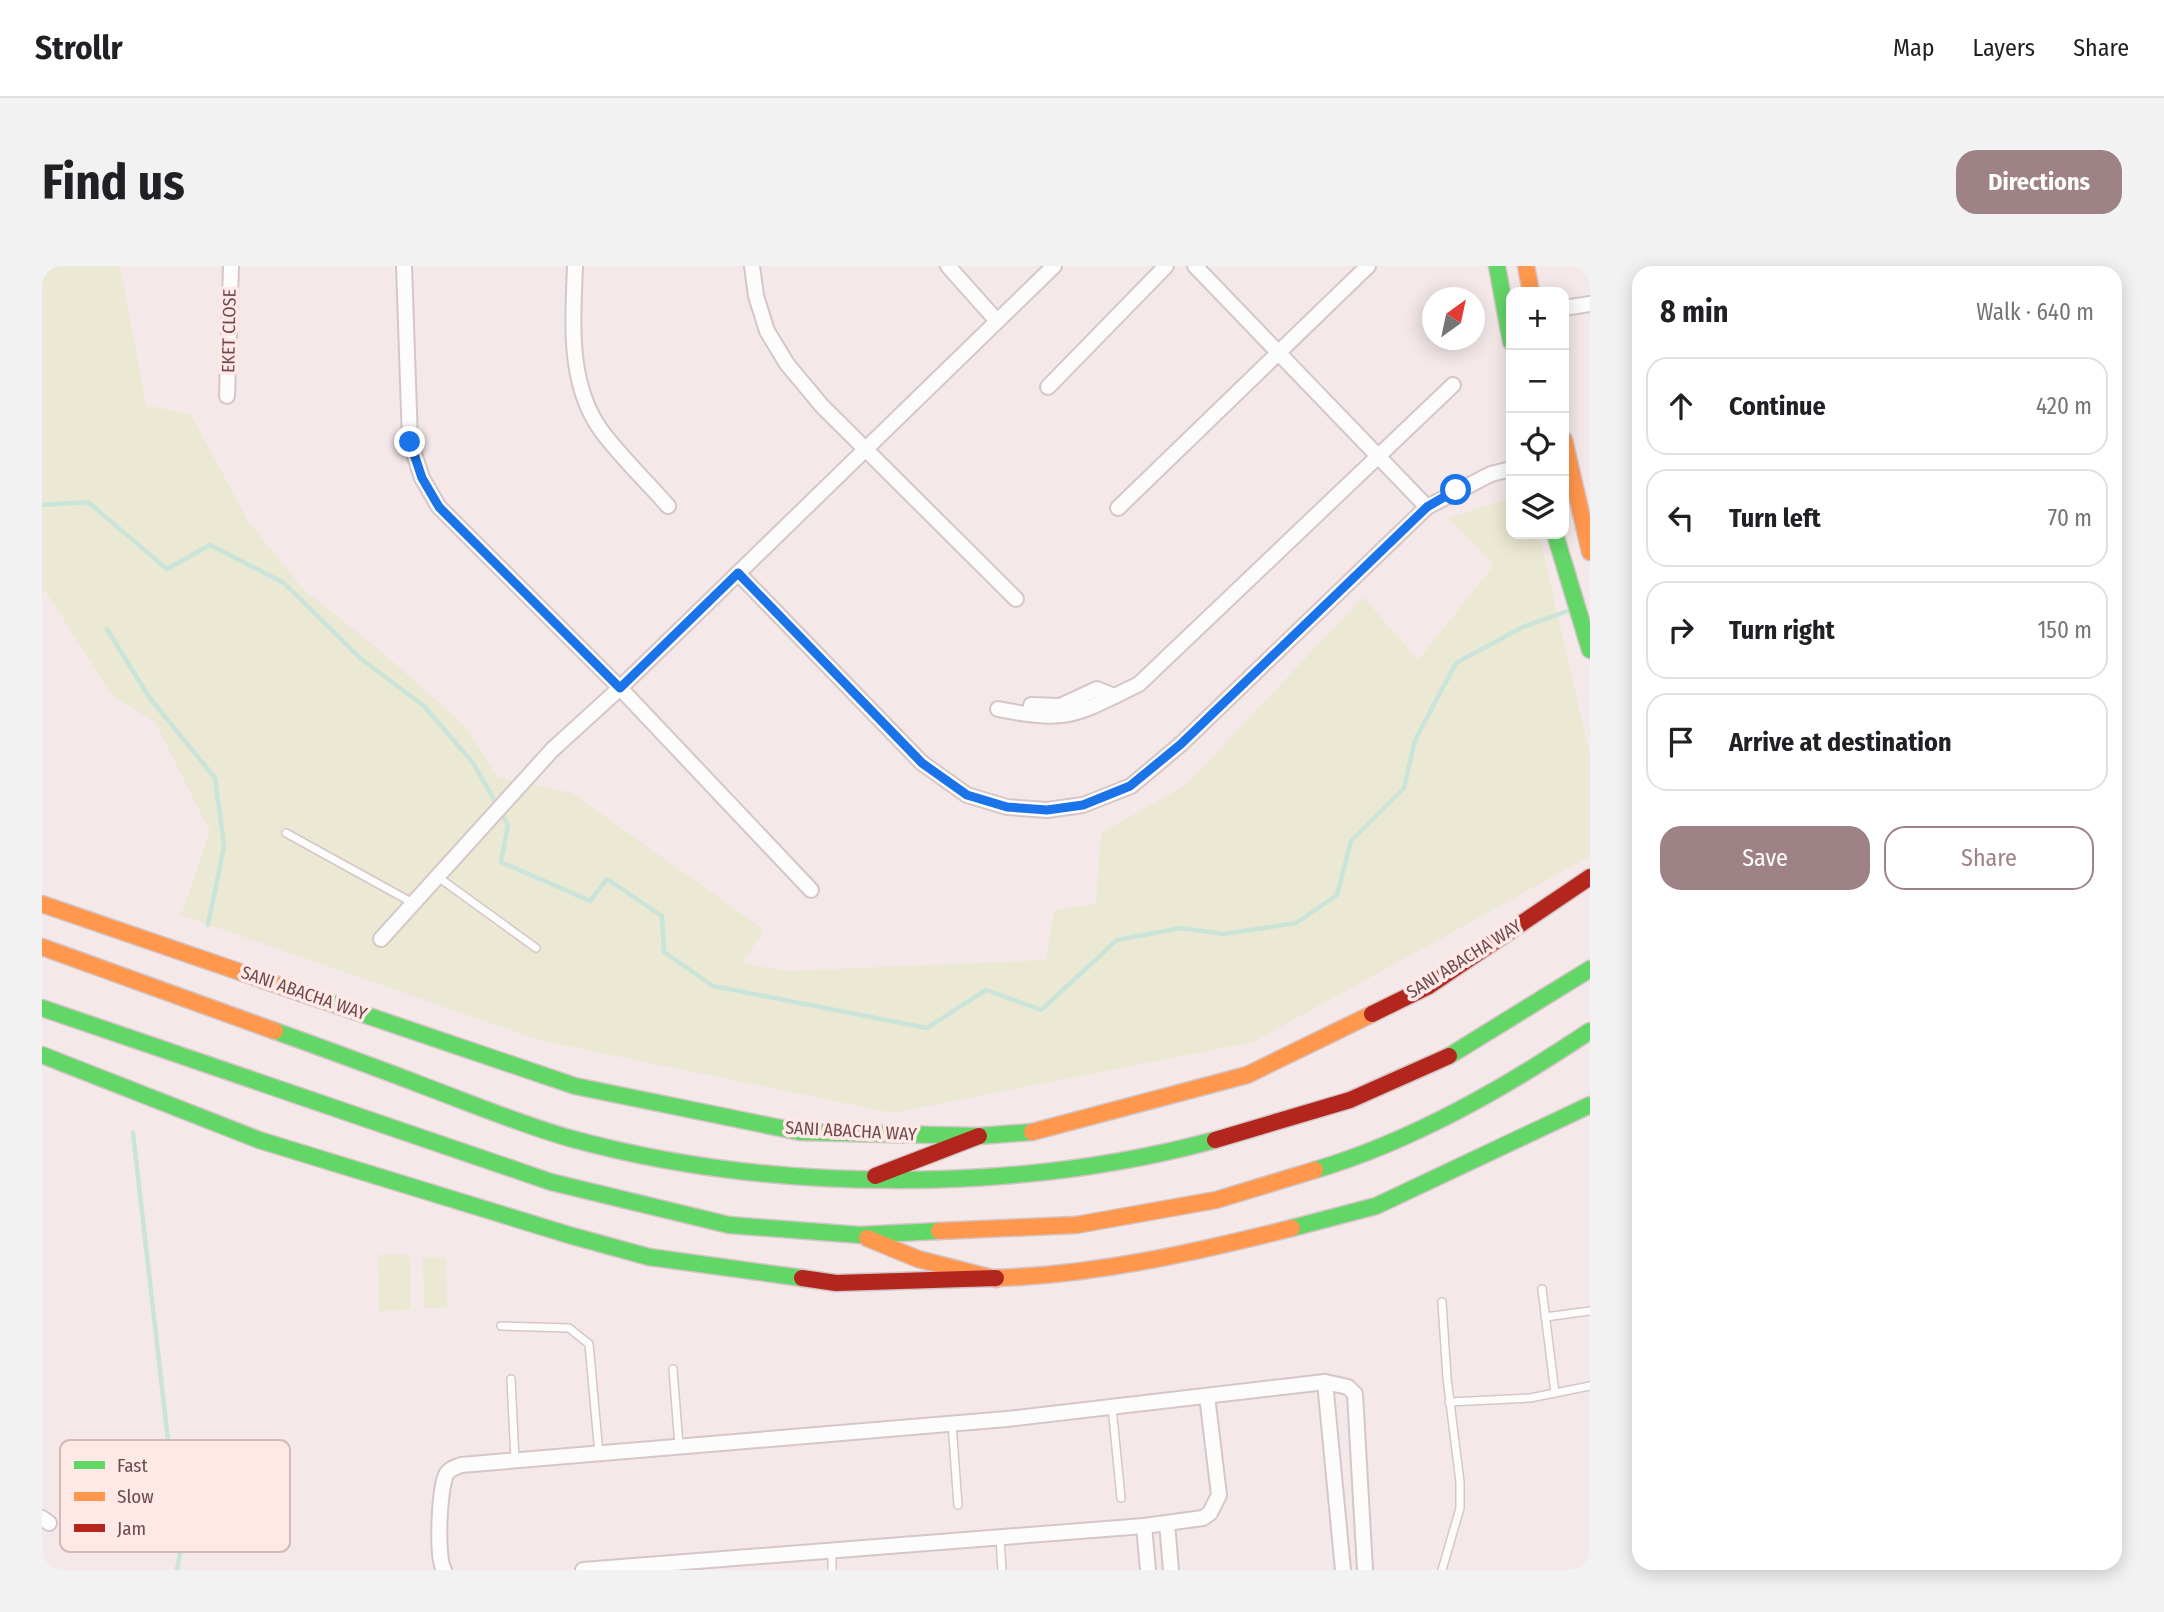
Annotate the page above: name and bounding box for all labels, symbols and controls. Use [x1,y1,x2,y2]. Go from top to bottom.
text: Strollr [35,28,123,68]
text: Map [1893,34,1935,62]
text: Layers [1973,34,2035,62]
text: Share [2073,34,2129,62]
button: Directions [1956,150,2122,214]
text: Find us [42,153,185,212]
north arrow [1422,287,1485,350]
map controls [1506,287,1569,539]
button: + [1506,287,1569,350]
street label: EKET CLOSE [217,289,241,373]
text: 8 min [1660,294,1728,330]
text: Walk · 640 m [1976,298,2094,326]
button: − [1506,350,1569,413]
icon: ahead [1662,387,1700,425]
text: Continue [1729,391,1826,422]
text: 420 m [2036,392,2092,420]
button: locate [1506,413,1569,476]
route end [394,426,425,457]
route start [1440,474,1471,505]
button: layers [1506,476,1569,539]
icon: left [1662,499,1700,537]
text: Turn left [1729,503,1821,534]
text: 70 m [2048,504,2092,532]
icon: right [1662,611,1700,649]
text: Turn right [1729,615,1835,646]
text: 150 m [2037,616,2092,644]
icon: arrive [1662,723,1700,761]
text: Arrive at destination [1729,727,1952,758]
button: Save [1660,826,1870,890]
button: Share [1884,826,2094,890]
street label: SANI ABACHA WAY [1402,915,1526,1003]
street label: SANI ABACHA WAY [238,961,370,1025]
street label: SANI ABACHA WAY [785,1117,917,1145]
legend [60,1440,290,1552]
text: Fast [117,1454,148,1477]
text: Slow [117,1485,154,1508]
text: Jam [117,1517,146,1540]

